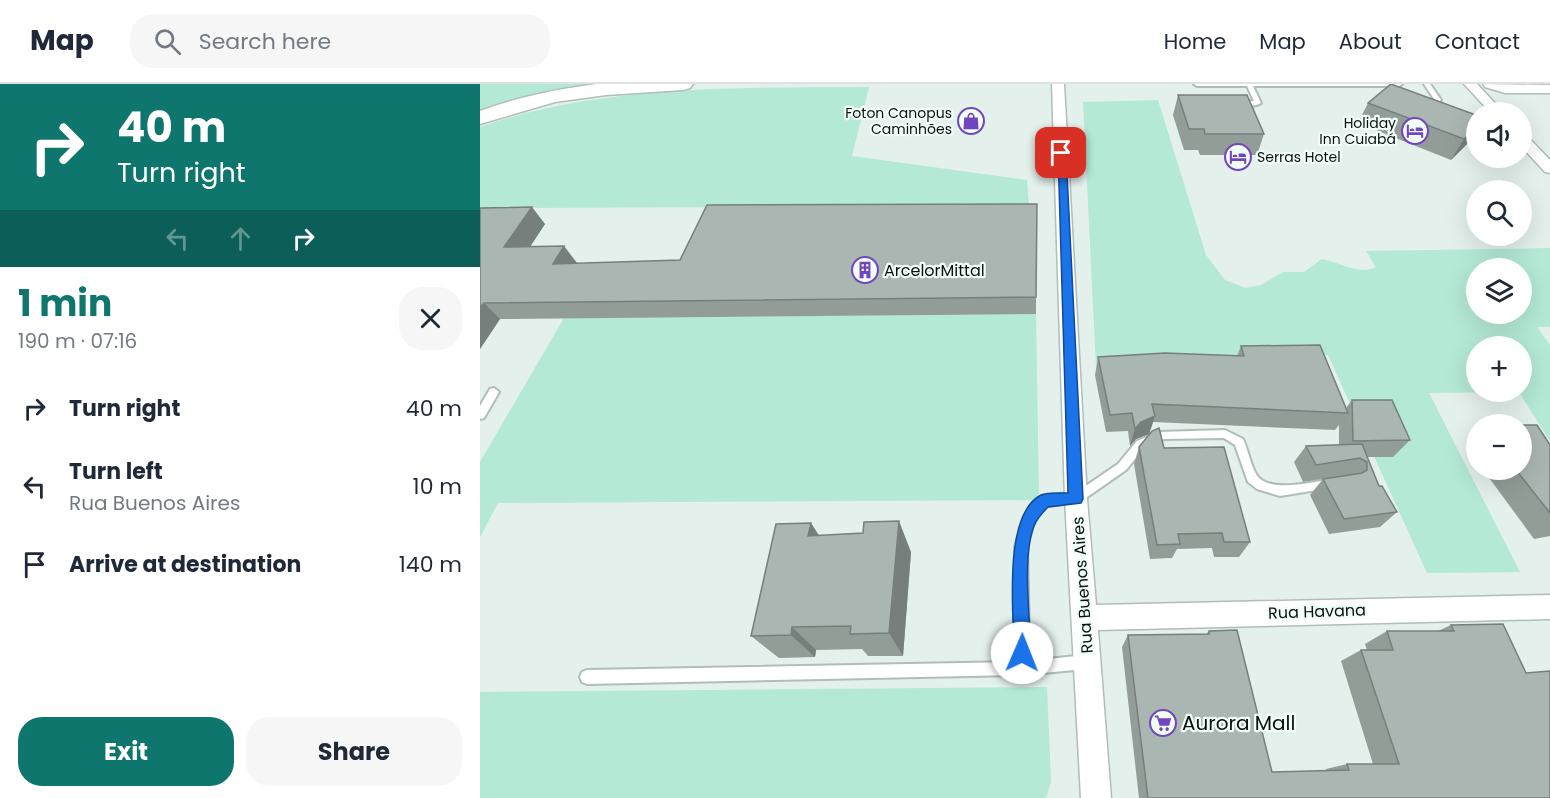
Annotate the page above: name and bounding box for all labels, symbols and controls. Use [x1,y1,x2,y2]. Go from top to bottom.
search box [130,14,550,68]
text: Map [30,21,94,60]
icon: search [151,25,184,58]
text: Search here [199,26,331,57]
text: Home [1164,27,1226,56]
text: Map [1259,27,1306,56]
text: About [1339,27,1402,56]
text: Contact [1435,27,1520,56]
text: 40 m [117,98,226,157]
map controls [1466,102,1532,480]
button: sound [1466,102,1532,168]
place label: Foton Canopus Caminhões [845,103,952,139]
shop icon: Foton Canopus Caminhões [956,106,986,136]
icon: right [18,108,96,186]
place label: Holiday Inn Cuiabá [1319,113,1396,149]
hotel icon: Holiday Inn Cuiabá [1400,116,1430,146]
pin [1035,127,1086,178]
icon: arrive [1044,136,1077,169]
hotel icon: Serras Hotel [1223,142,1253,172]
place label: Serras Hotel [1257,147,1341,167]
text: Turn right [117,154,246,191]
button: search [1466,180,1532,246]
icon: left [161,222,194,255]
icon: ahead [224,222,257,255]
icon: right [287,222,320,255]
building icon: ArcelorMittal [850,255,880,285]
button: layers [1466,258,1532,324]
place label: ArcelorMittal [884,259,985,282]
text: 1 min [18,278,112,329]
button: close [399,287,462,350]
text: 190 m · 07:16 [18,327,137,355]
button: + [1466,336,1532,402]
icon: right [18,392,51,425]
text: Turn right [69,393,180,424]
text: 40 m [406,393,462,424]
button: − [1466,414,1532,480]
text: Turn left [69,456,163,487]
icon: left [18,470,51,503]
text: 10 m [413,471,462,502]
text: Rua Buenos Aires [69,489,240,517]
street label: Rua Buenos Aires [1066,516,1099,654]
icon: arrive [18,548,51,581]
text: Arrive at destination [69,549,301,580]
text: 140 m [399,549,462,580]
street label: Rua Havana [1268,598,1366,625]
position arrow [990,621,1054,685]
supermarket icon: Aurora Mall [1148,708,1178,738]
place label: Aurora Mall [1182,709,1295,737]
button: Exit [18,717,234,786]
button: Share [246,717,462,786]

